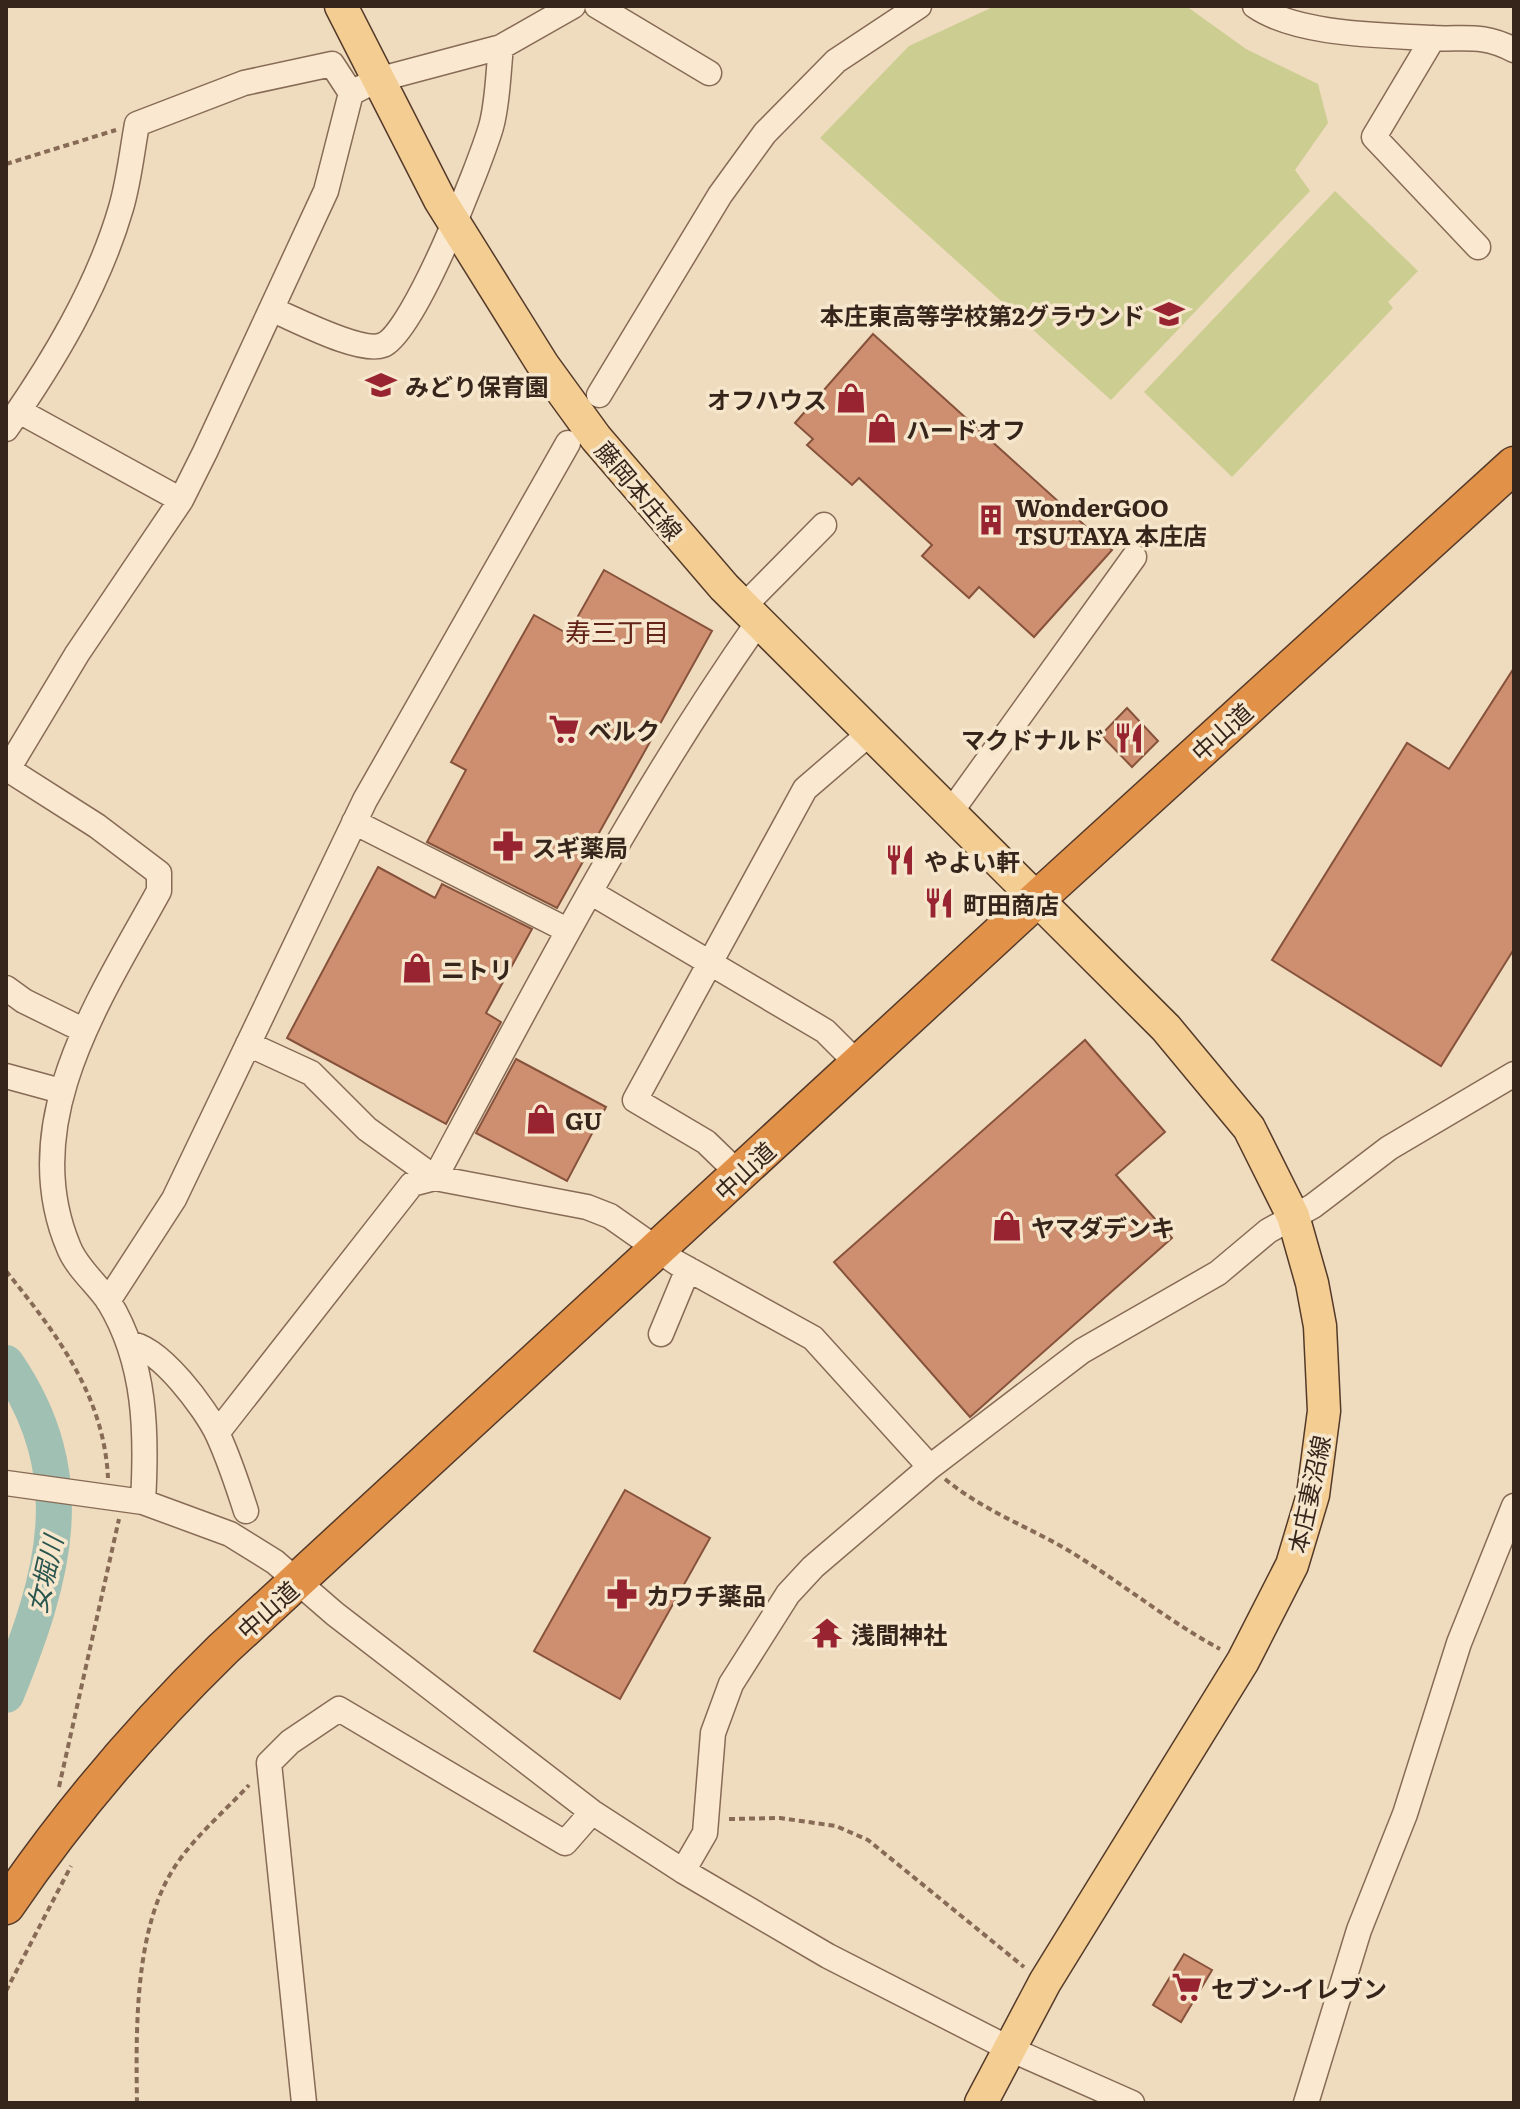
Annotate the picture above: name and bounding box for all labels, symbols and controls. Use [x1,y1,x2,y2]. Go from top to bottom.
place label: 本庄東高等学校第2グラウンド [820,297,1145,332]
school or university icon: 本庄東高等学校第2グラウンド [1152,297,1186,331]
school or university icon: みどり保育園 [364,368,398,402]
place label: みどり保育園 [405,368,549,403]
place label: オフハウス [707,381,827,416]
shop icon: オフハウス [834,381,868,415]
shop icon: ハードオフ [865,411,899,445]
place label: ハードオフ [906,411,1026,446]
street label: 藤岡本庄線 [588,433,692,547]
place label: WonderGOO TSUTAYA 本庄店 [1015,489,1207,552]
building icon: WonderGOO TSUTAYA 本庄店 [974,503,1008,537]
district label: 寿三丁目 [565,611,669,650]
street label: 中山道 [1183,694,1259,768]
supermarket icon: ベルク [547,712,581,746]
place label: ベルク [588,712,660,747]
place label: マクドナルド [961,721,1105,756]
restaurant icon: マクドナルド [1112,721,1146,755]
pharmacy icon: スギ薬局 [491,829,525,863]
place label: スギ薬局 [532,829,628,864]
restaurant icon: やよい軒 [883,843,917,877]
place label: やよい軒 [924,843,1020,878]
restaurant icon: 町田商店 [922,886,956,920]
place label: 町田商店 [963,886,1059,921]
shop icon: ニトリ [400,951,434,985]
place label: ニトリ [441,951,513,986]
shop icon: GU [524,1102,558,1136]
place label: GU [565,1102,602,1137]
street label: 中山道 [706,1133,782,1207]
shop icon: ヤマダデンキ [990,1209,1024,1243]
place label: ヤマダデンキ [1031,1209,1175,1244]
street label: 本庄妻沼線 [1278,1432,1338,1556]
water label: 女堀川 [15,1529,71,1616]
street label: 中山道 [229,1572,305,1646]
pharmacy icon: カワチ薬品 [605,1577,639,1611]
place label: カワチ薬品 [646,1577,766,1612]
temple icon: 浅間神社 [810,1616,844,1650]
place label: 浅間神社 [851,1616,947,1651]
supermarket icon: セブン-イレブン [1170,1970,1204,2004]
place label: セブン-イレブン [1211,1970,1387,2005]

